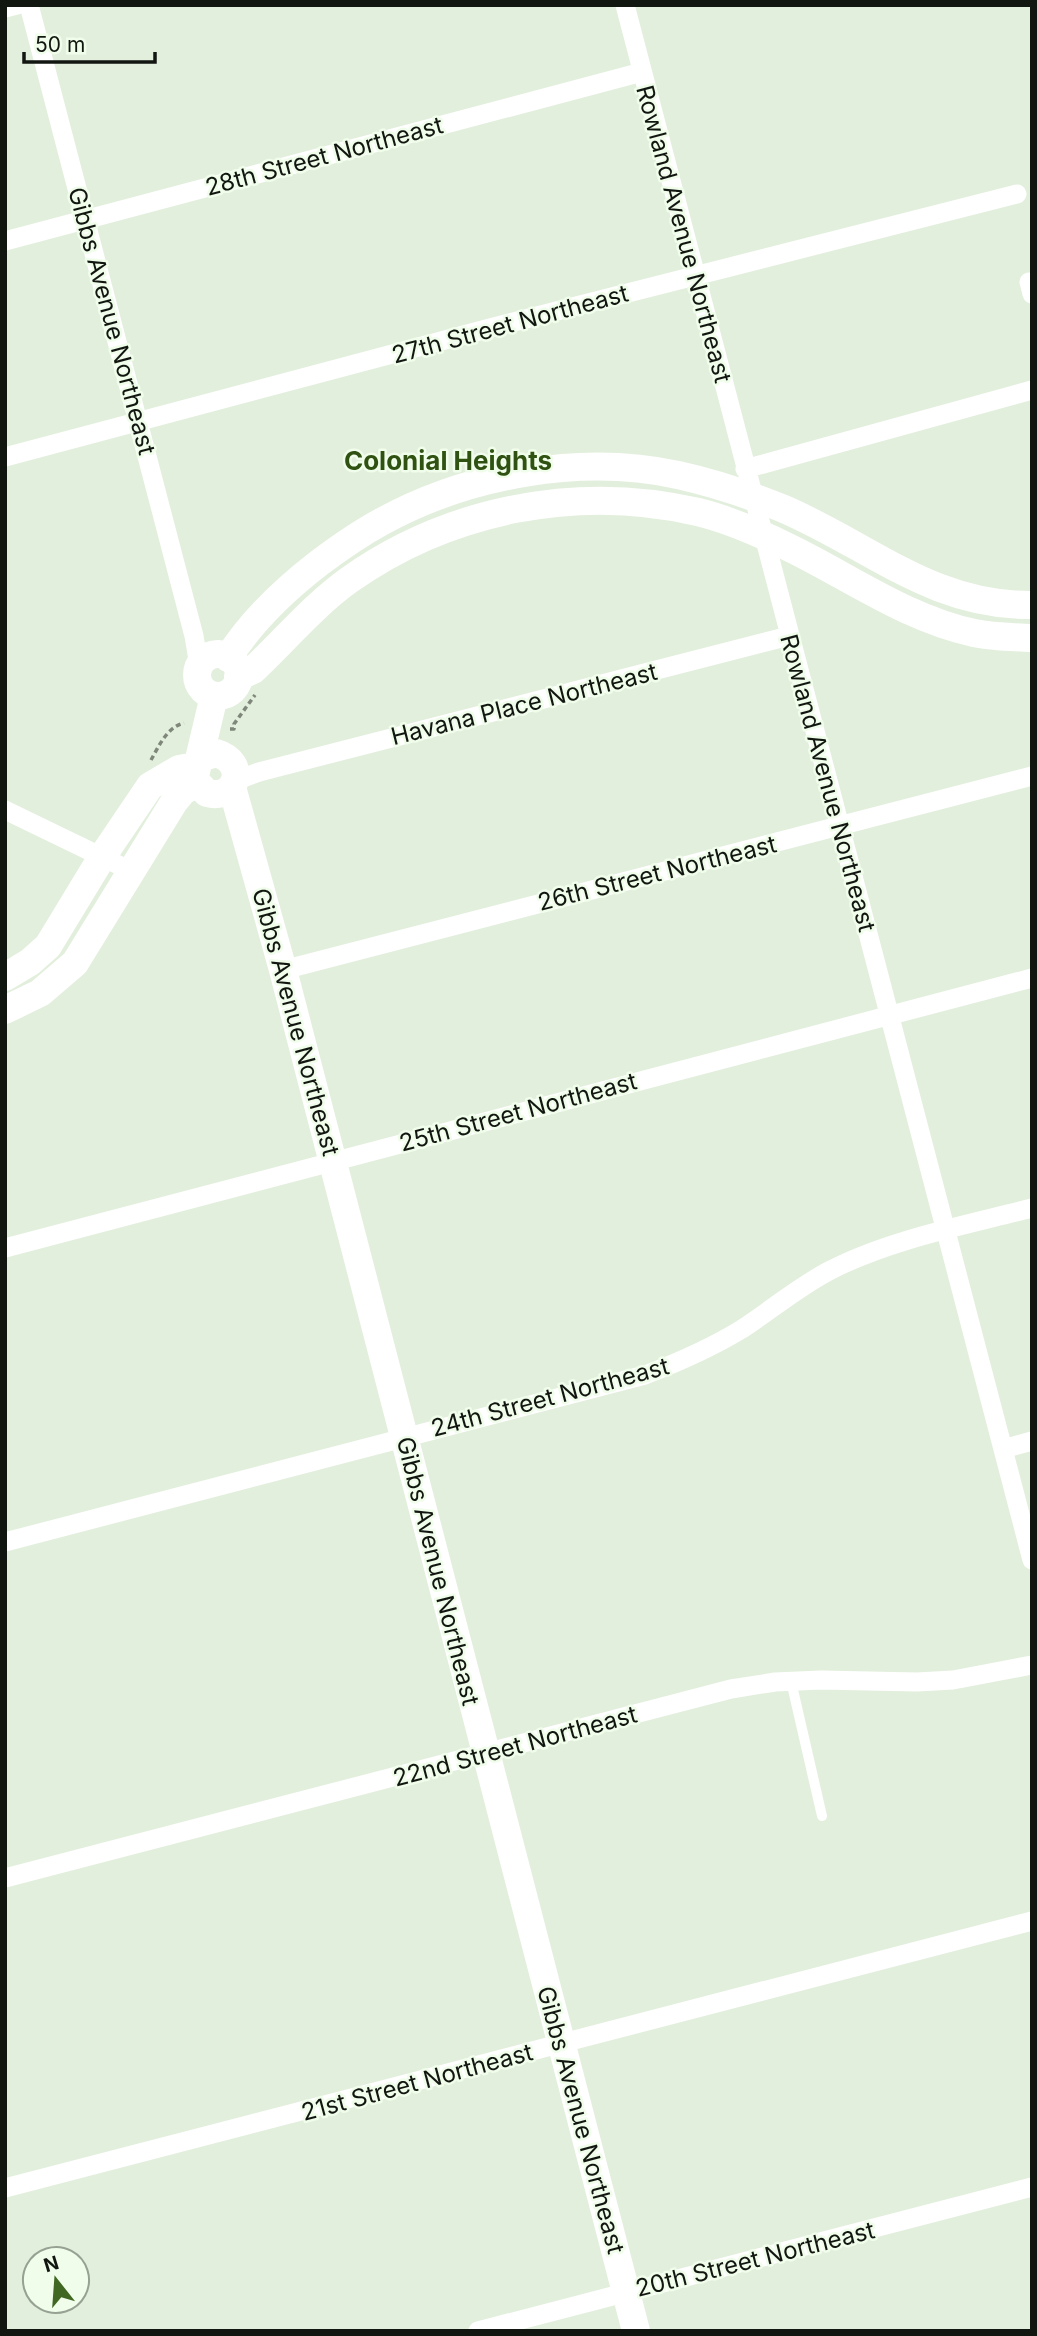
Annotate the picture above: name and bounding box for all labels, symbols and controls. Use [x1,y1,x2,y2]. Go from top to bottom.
scale bar [24,21,156,65]
text: 50 m [35,32,85,57]
street label: Rowland Avenue Northeast [630,82,738,386]
street label: 28th Street Northeast [202,110,446,202]
street label: Gibbs Avenue Northeast [62,184,162,458]
street label: 27th Street Northeast [389,278,632,370]
district label: Colonial Heights [344,445,552,476]
street label: Rowland Avenue Northeast [774,631,882,935]
street label: Havana Place Northeast [388,657,660,751]
street label: 26th Street Northeast [535,829,779,917]
street label: Gibbs Avenue Northeast [246,885,346,1159]
street label: 25th Street Northeast [396,1066,640,1158]
street label: 24th Street Northeast [428,1351,672,1443]
street label: Gibbs Avenue Northeast [391,1434,485,1708]
street label: 22nd Street Northeast [390,1699,640,1793]
street label: Gibbs Avenue Northeast [531,1983,631,2257]
street label: 21st Street Northeast [298,2037,536,2127]
street label: 20th Street Northeast [632,2215,878,2303]
north arrow [21,2245,91,2315]
text: N [41,2251,61,2277]

